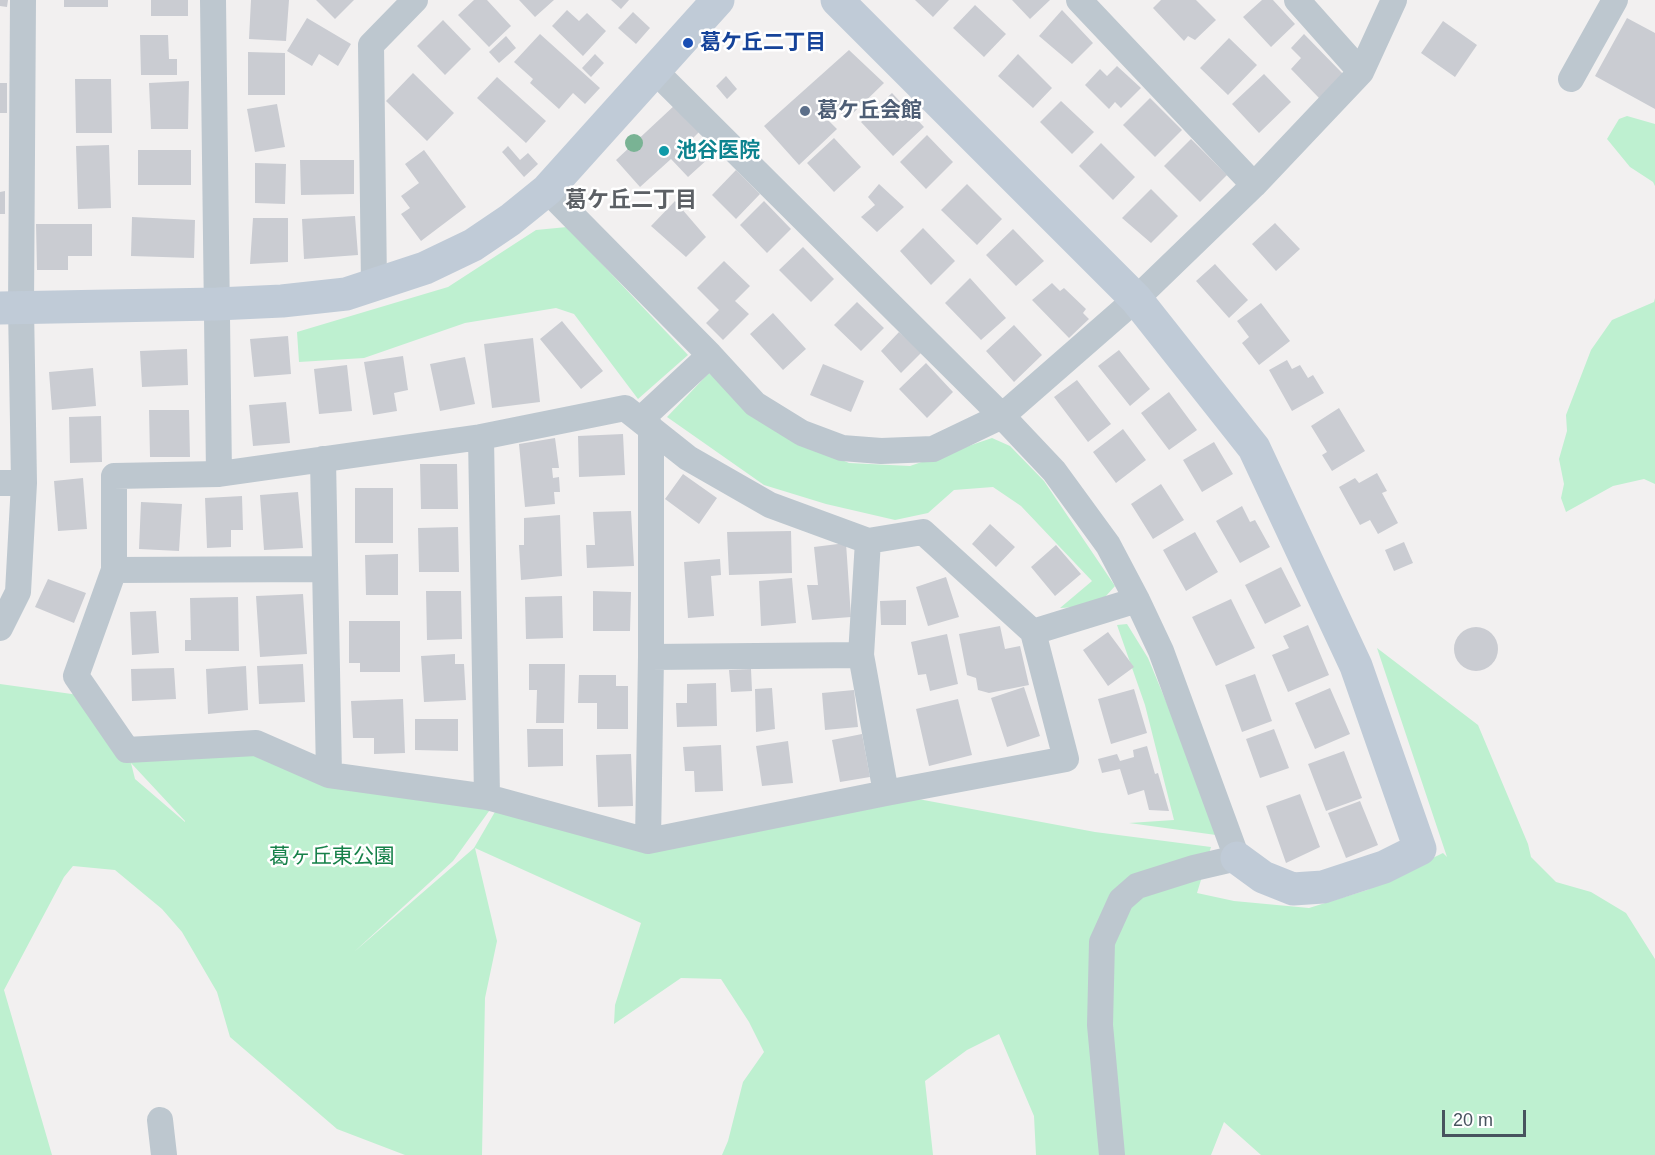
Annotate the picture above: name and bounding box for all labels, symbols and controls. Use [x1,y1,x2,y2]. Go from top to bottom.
place label: 葛ケ丘二丁目 [700,30,826,56]
marker: 葛ケ丘二丁目 [681,36,695,50]
place label: 葛ケ丘会館 [817,98,922,124]
marker: 葛ケ丘会館 [798,104,812,118]
place label: 池谷医院 [676,138,760,164]
marker: 池谷医院 [657,144,671,158]
district label: 葛ケ丘二丁目 [565,188,697,214]
park label: 葛ヶ丘東公園 [269,844,395,870]
scale bar [1445,1098,1529,1136]
text: 20 m [1453,1110,1493,1130]

